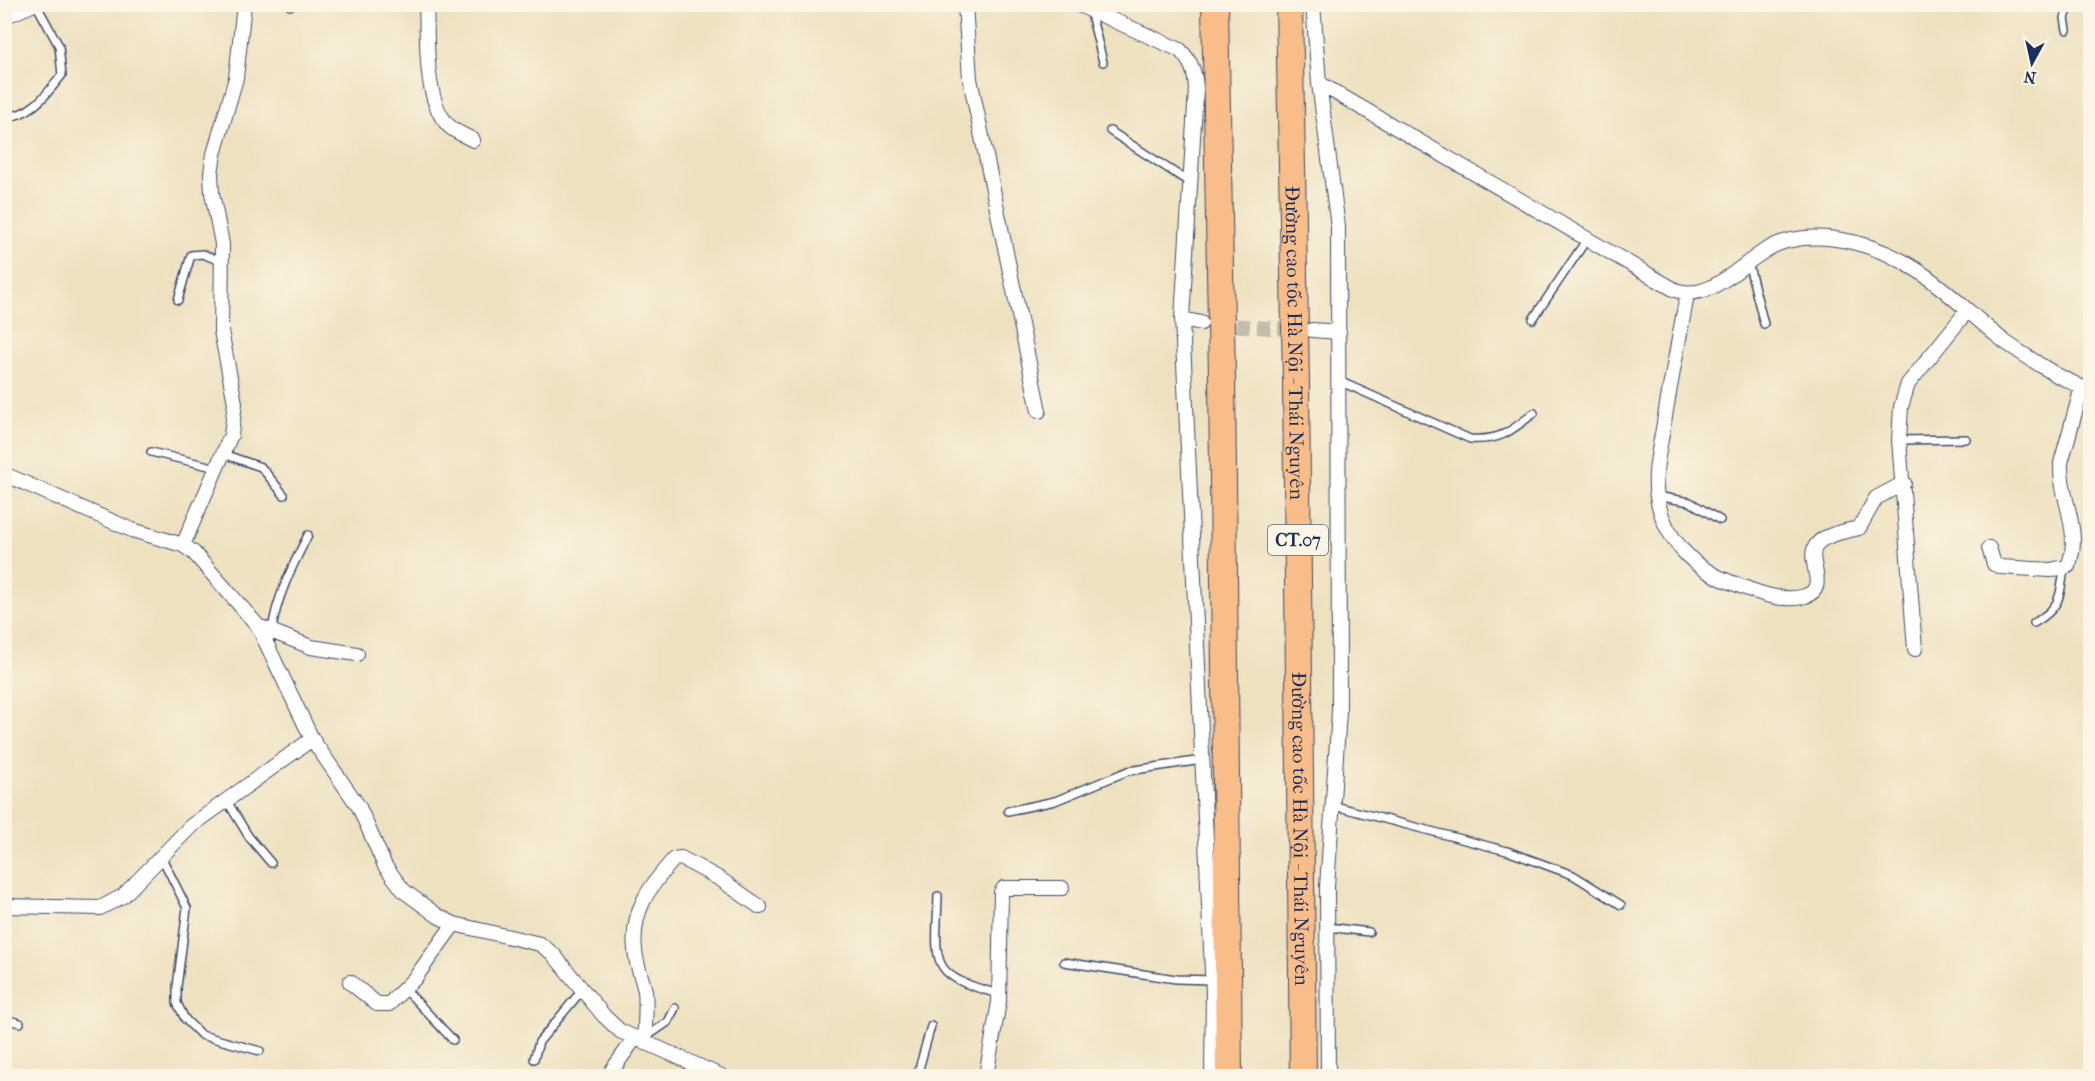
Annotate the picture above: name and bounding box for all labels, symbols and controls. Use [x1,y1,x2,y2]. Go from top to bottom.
north arrow [2002,33,2062,93]
text: N [2022,67,2037,88]
street label: Đường cao tốc Hà Nội - Thái Nguyên [1281,186,1309,500]
road number: CT.07 [1268,525,1328,555]
street label: Đường cao tốc Hà Nội - Thái Nguyên [1287,672,1314,986]

